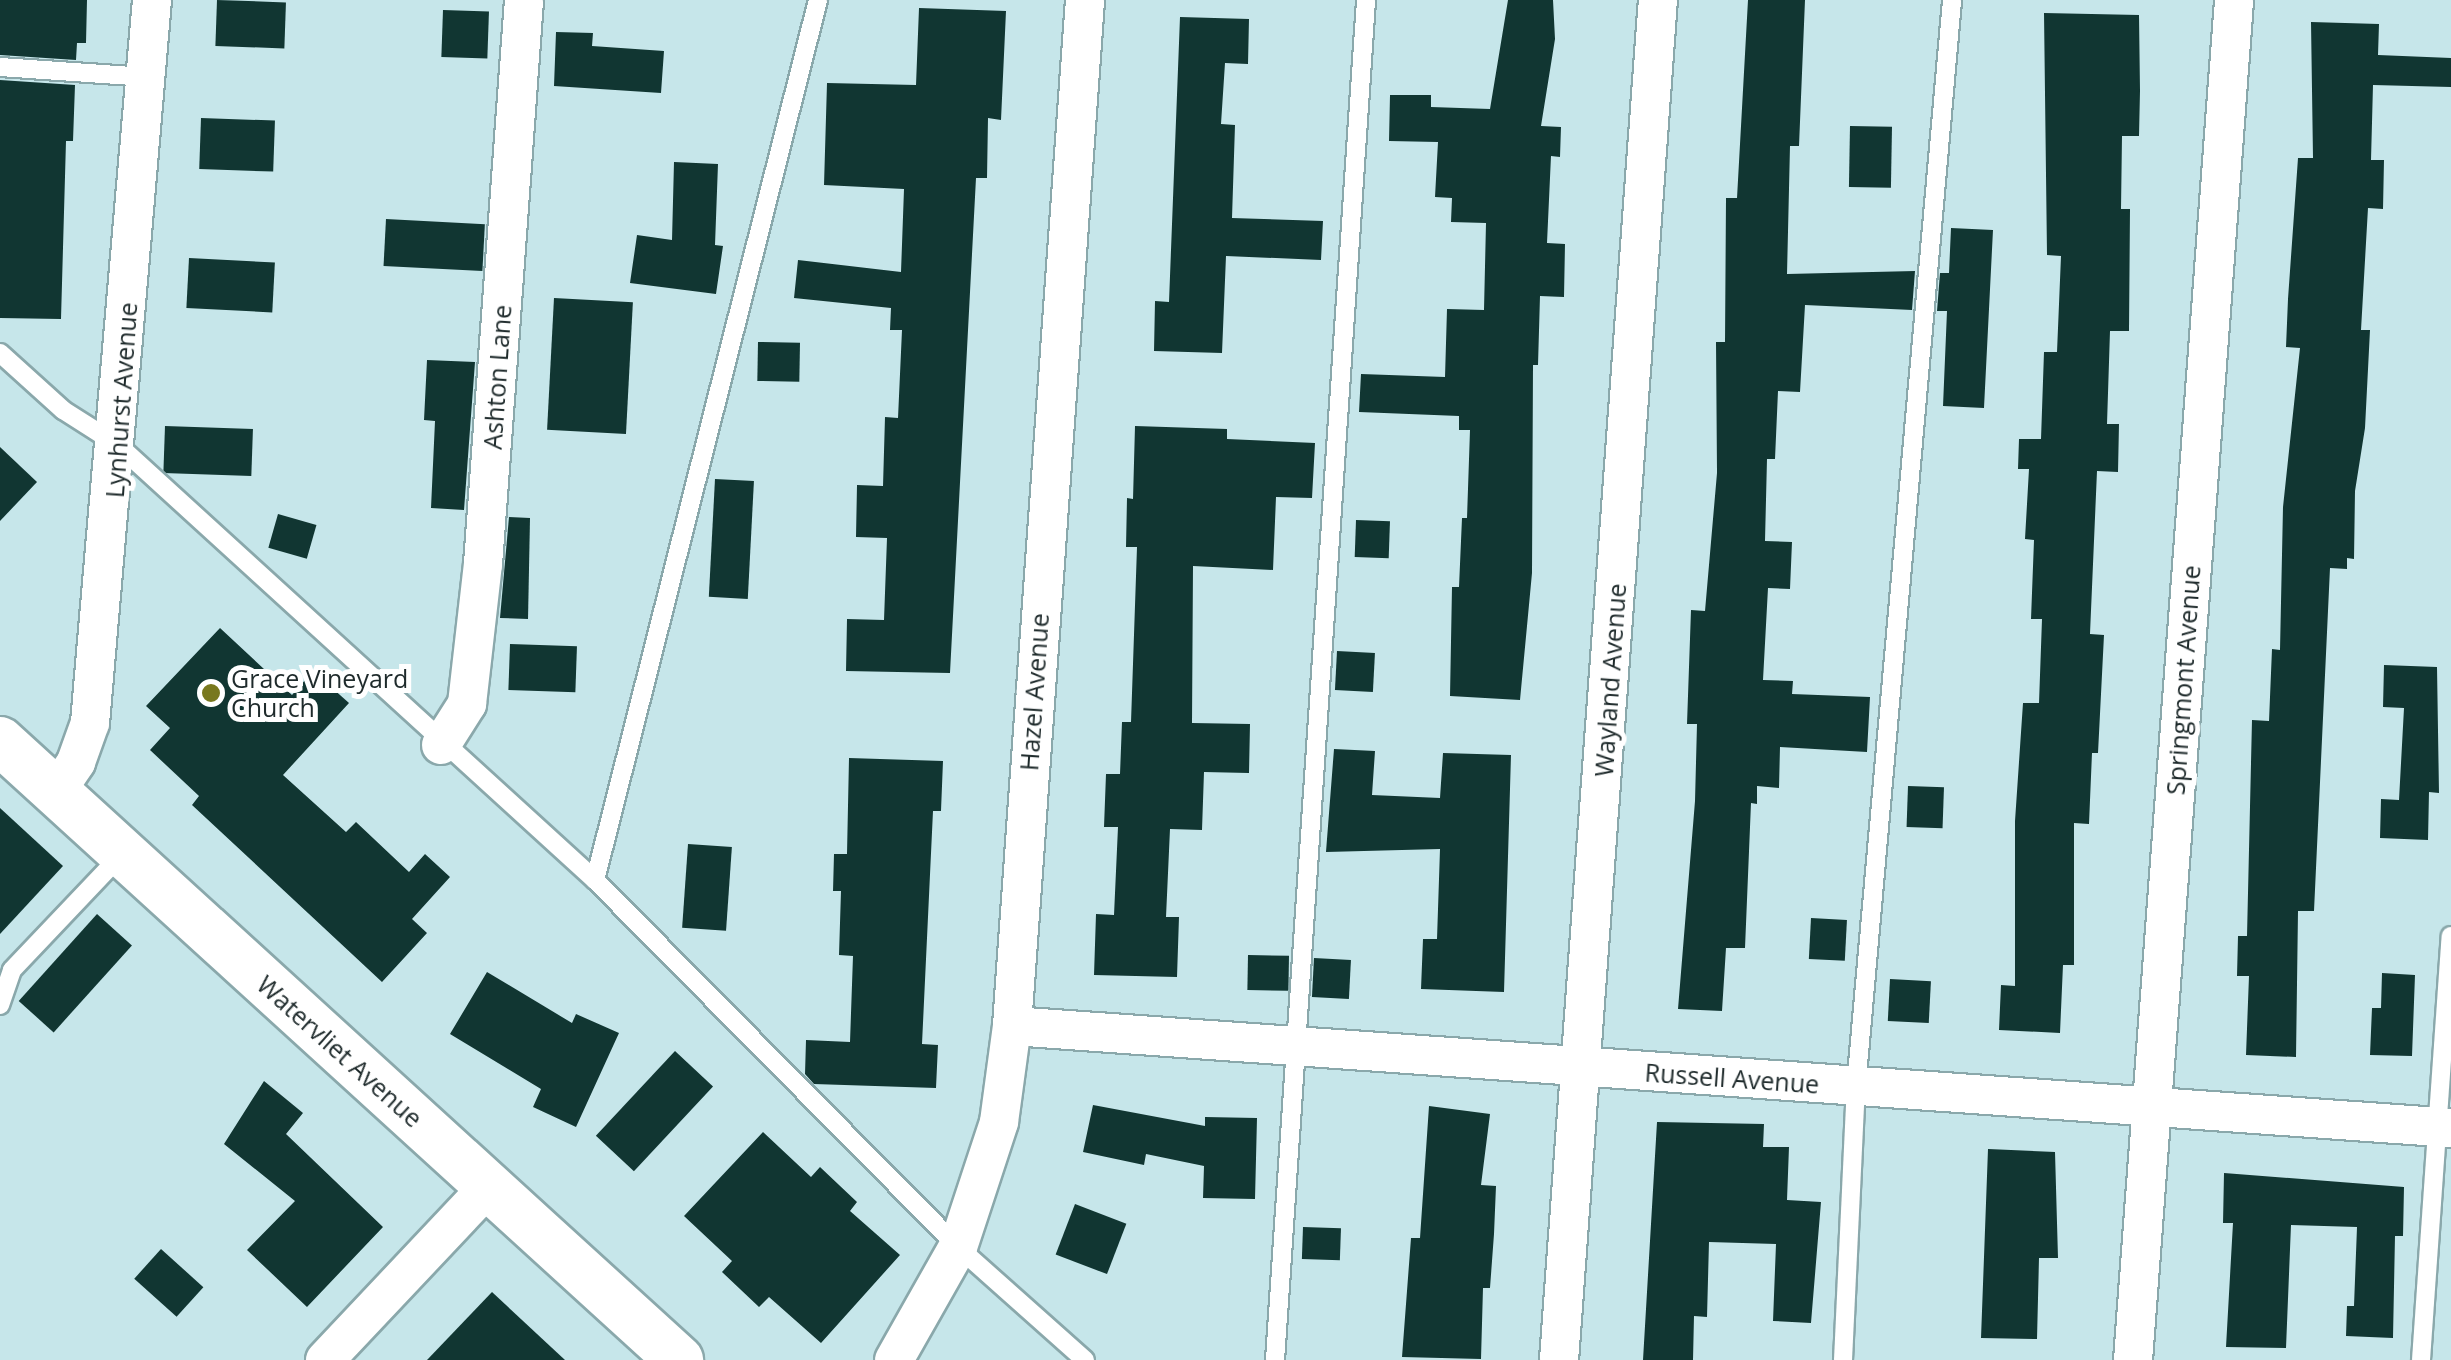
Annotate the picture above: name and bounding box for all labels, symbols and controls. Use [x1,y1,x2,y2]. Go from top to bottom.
street label: Lynhurst Avenue [99,301,143,499]
street label: Ashton Lane [477,304,517,450]
street label: Springmont Avenue [2160,564,2206,796]
street label: Wayland Avenue [1588,582,1632,778]
street label: Hazel Avenue [1014,612,1054,772]
place label: Grace Vineyard Church [231,664,408,723]
marker: Grace Vineyard Church [200,682,222,704]
street label: Watervliet Avenue [251,969,429,1133]
street label: Russell Avenue [1644,1057,1820,1099]

